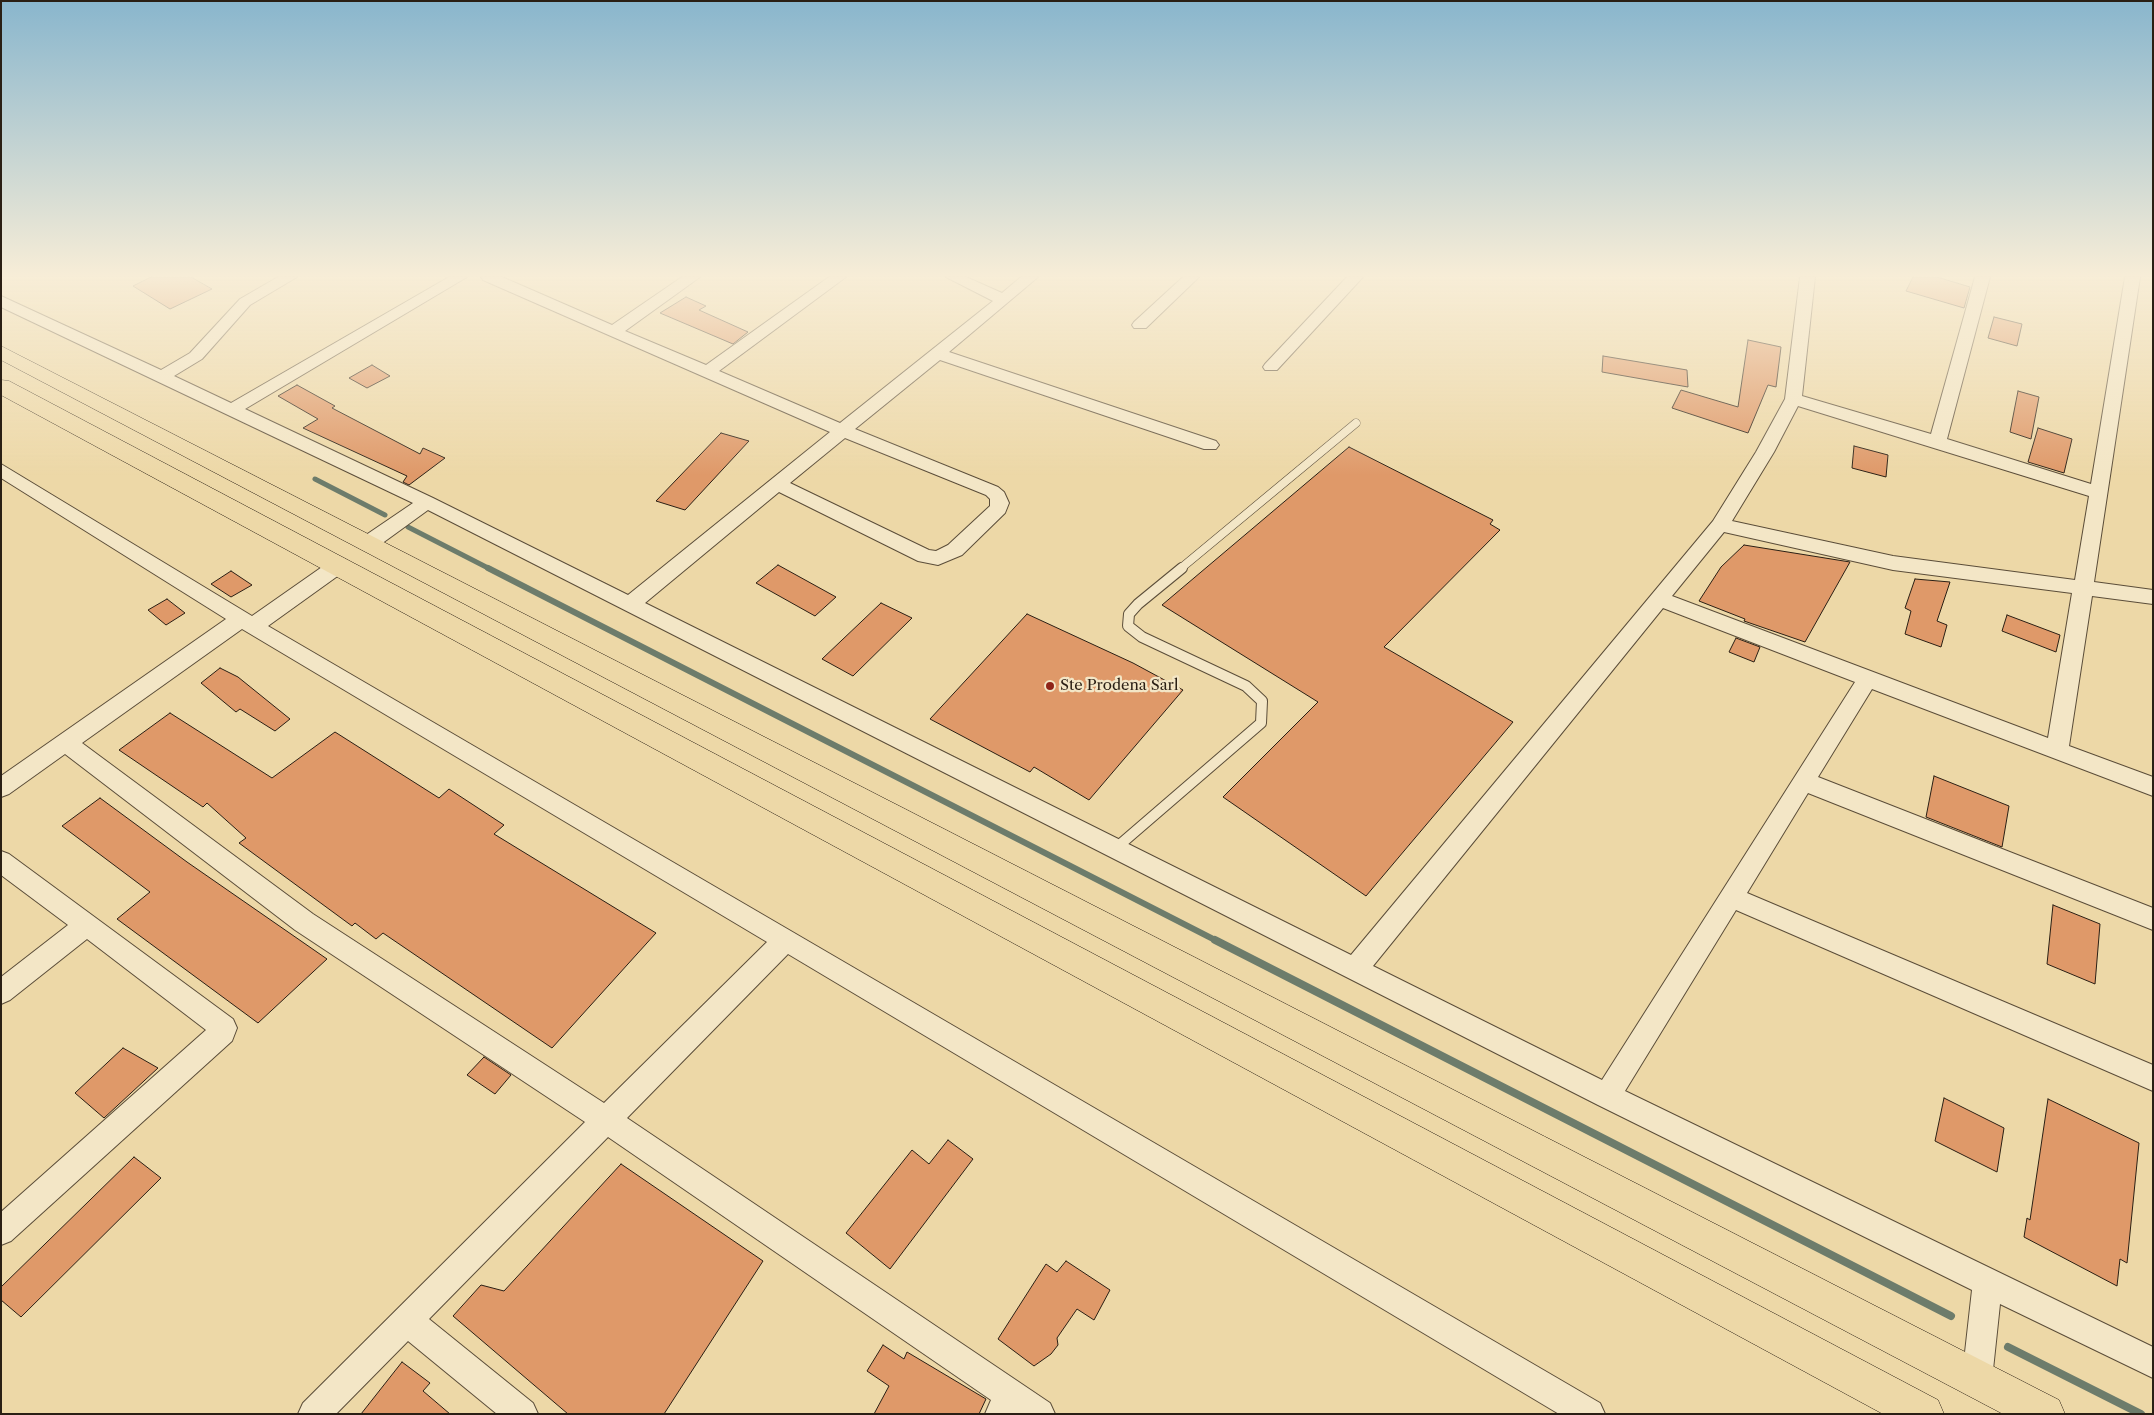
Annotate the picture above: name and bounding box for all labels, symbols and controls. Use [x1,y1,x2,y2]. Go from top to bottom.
place label: Ste Prodena Sarl [1060,677,1178,695]
marker: Ste Prodena Sarl [1044,680,1056,692]

